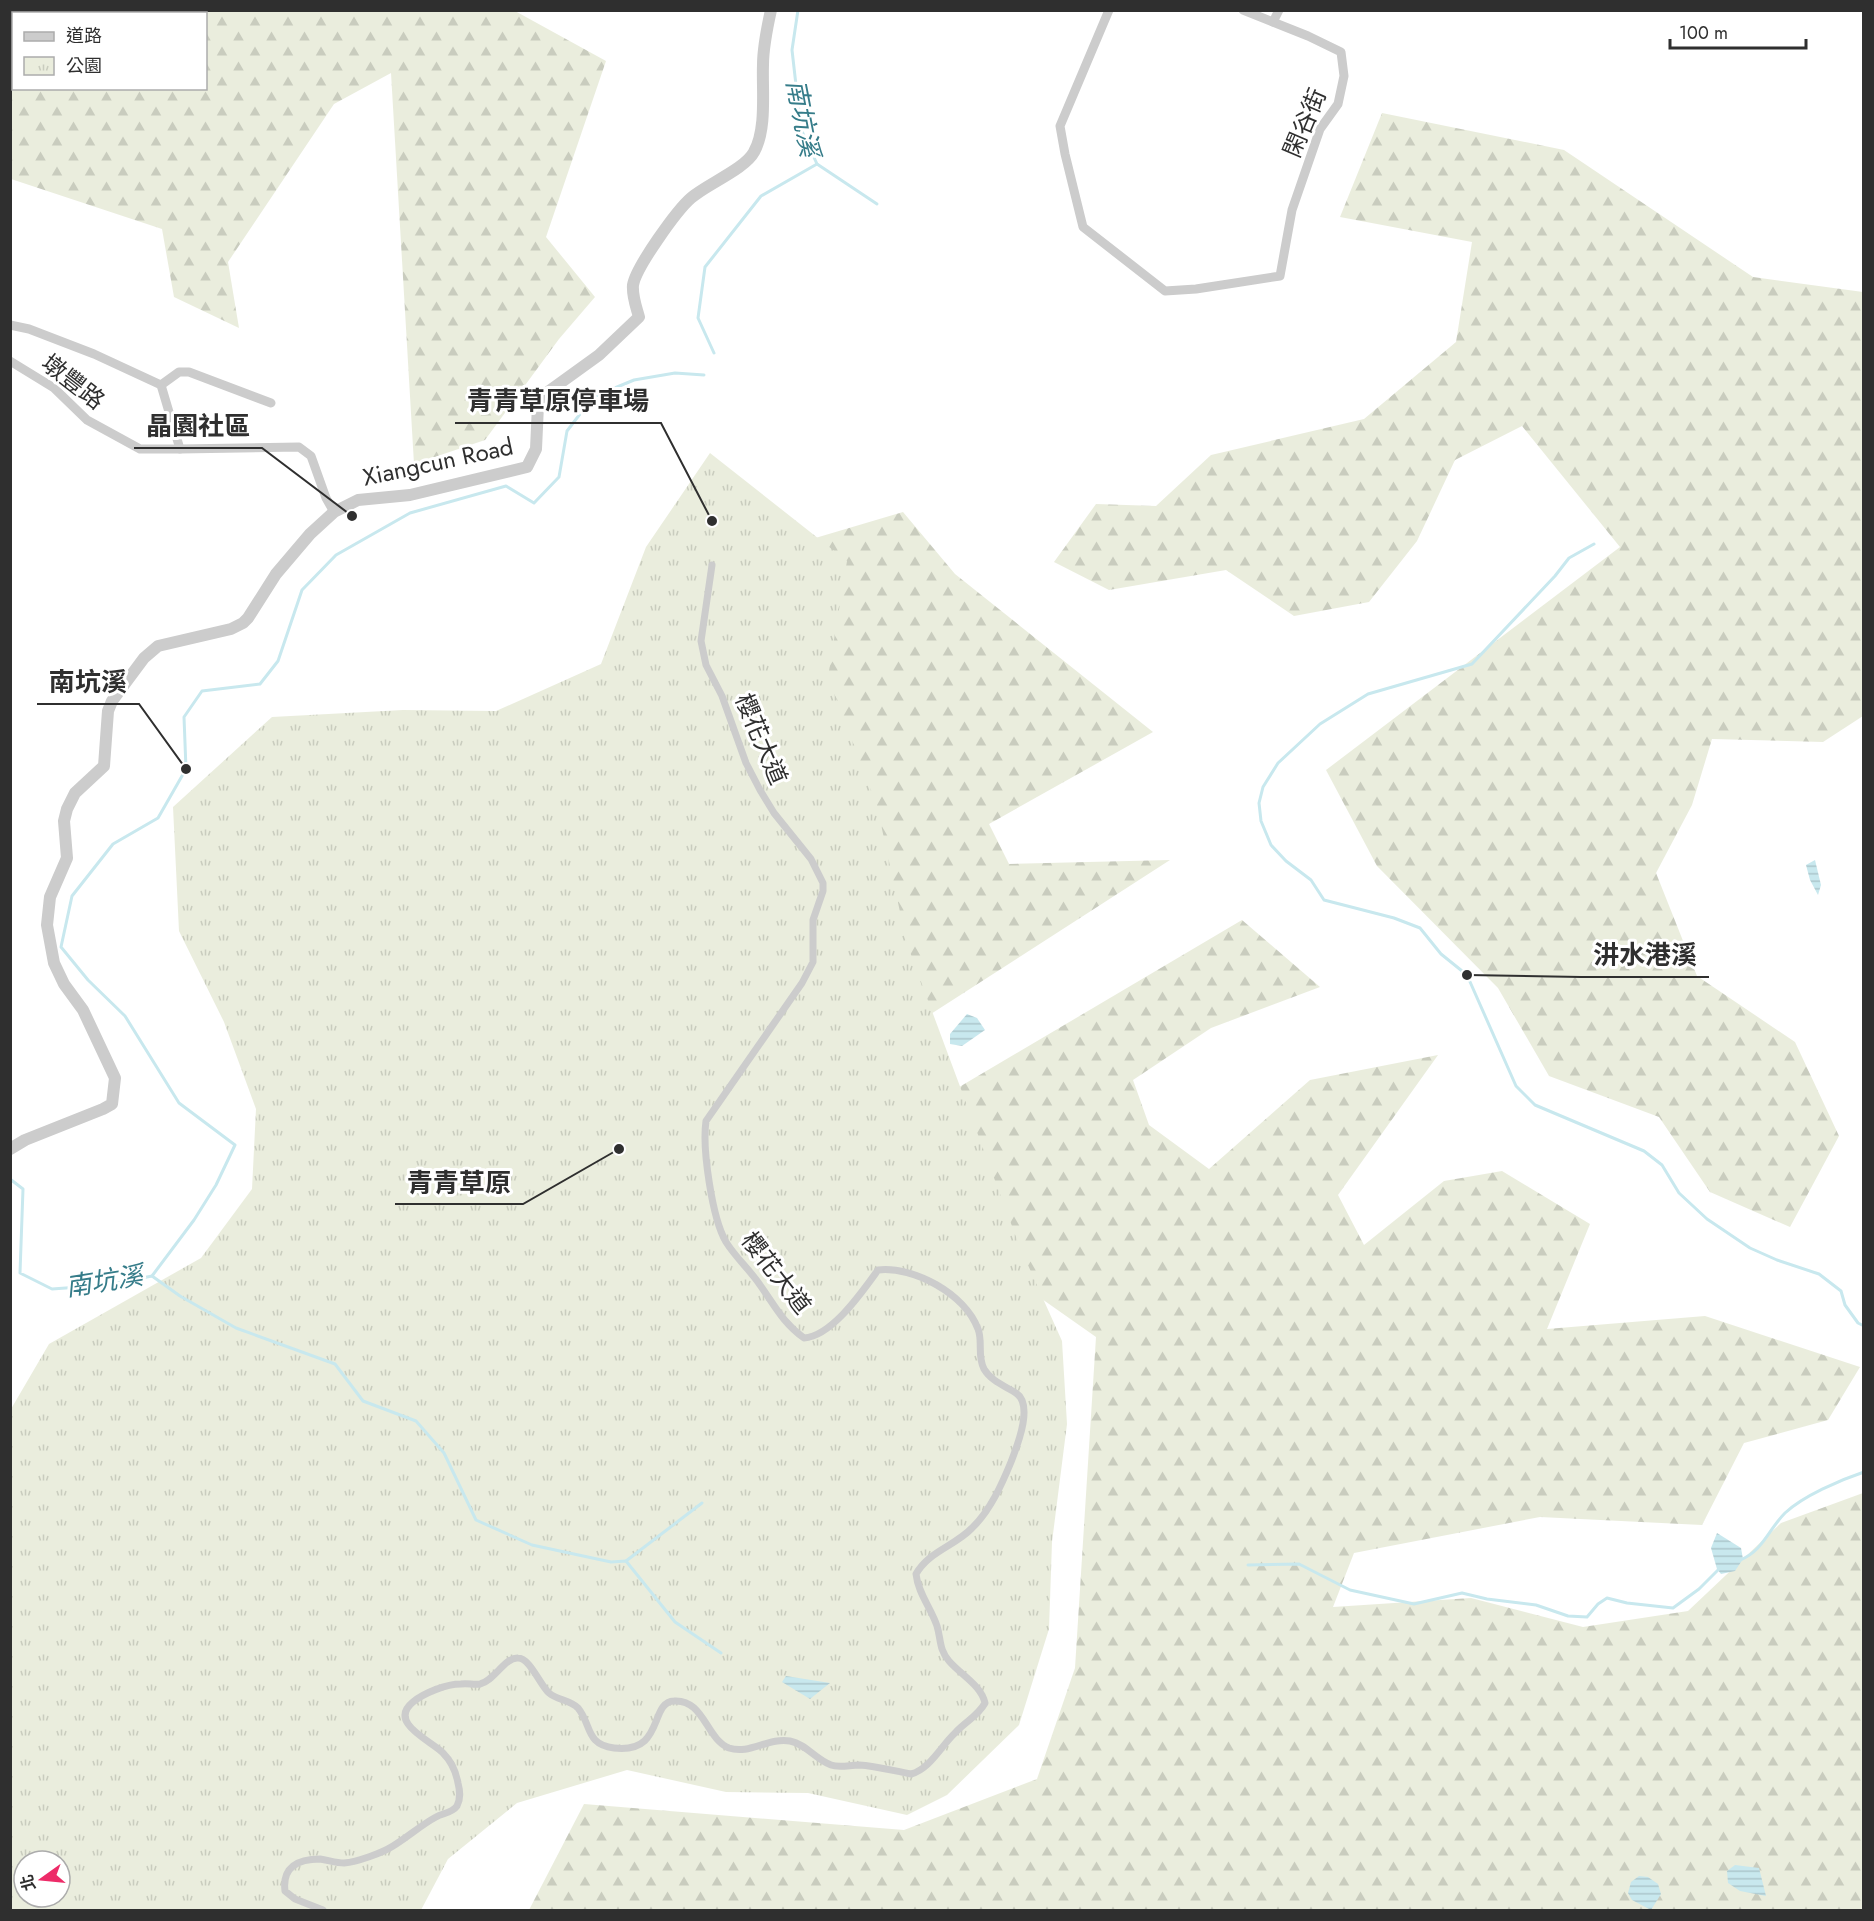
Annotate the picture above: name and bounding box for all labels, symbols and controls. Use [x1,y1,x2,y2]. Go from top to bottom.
legend [12,12,207,90]
scale bar [1670,12,1806,50]
text: 100 m [1679,20,1728,46]
text: 道路 [66,23,102,49]
text: 公園 [66,53,102,79]
water label: 南坑溪 [777,76,830,164]
street label: 閑谷街 [1274,83,1335,163]
street label: 墩豐路 [34,346,112,418]
callout: 青青草原停車場 [455,379,661,423]
text: 青青草原停車場 [467,382,649,420]
callout: 晶園社區 [134,404,262,448]
text: 晶園社區 [146,407,250,445]
street label: Xiangcun Road [359,428,516,495]
callout: 南坑溪 [37,660,139,704]
text: 南坑溪 [49,663,127,701]
street label: 櫻花大道 [727,688,796,790]
callout: 汫水港溪 [1581,933,1709,977]
text: 汫水港溪 [1593,936,1697,974]
callout: 青青草原 [395,1160,523,1204]
text: 青青草原 [407,1164,511,1202]
street label: 櫻花大道 [733,1224,820,1321]
water label: 南坑溪 [63,1256,149,1306]
north arrow [12,1849,72,1909]
text: 北 [15,1872,41,1893]

